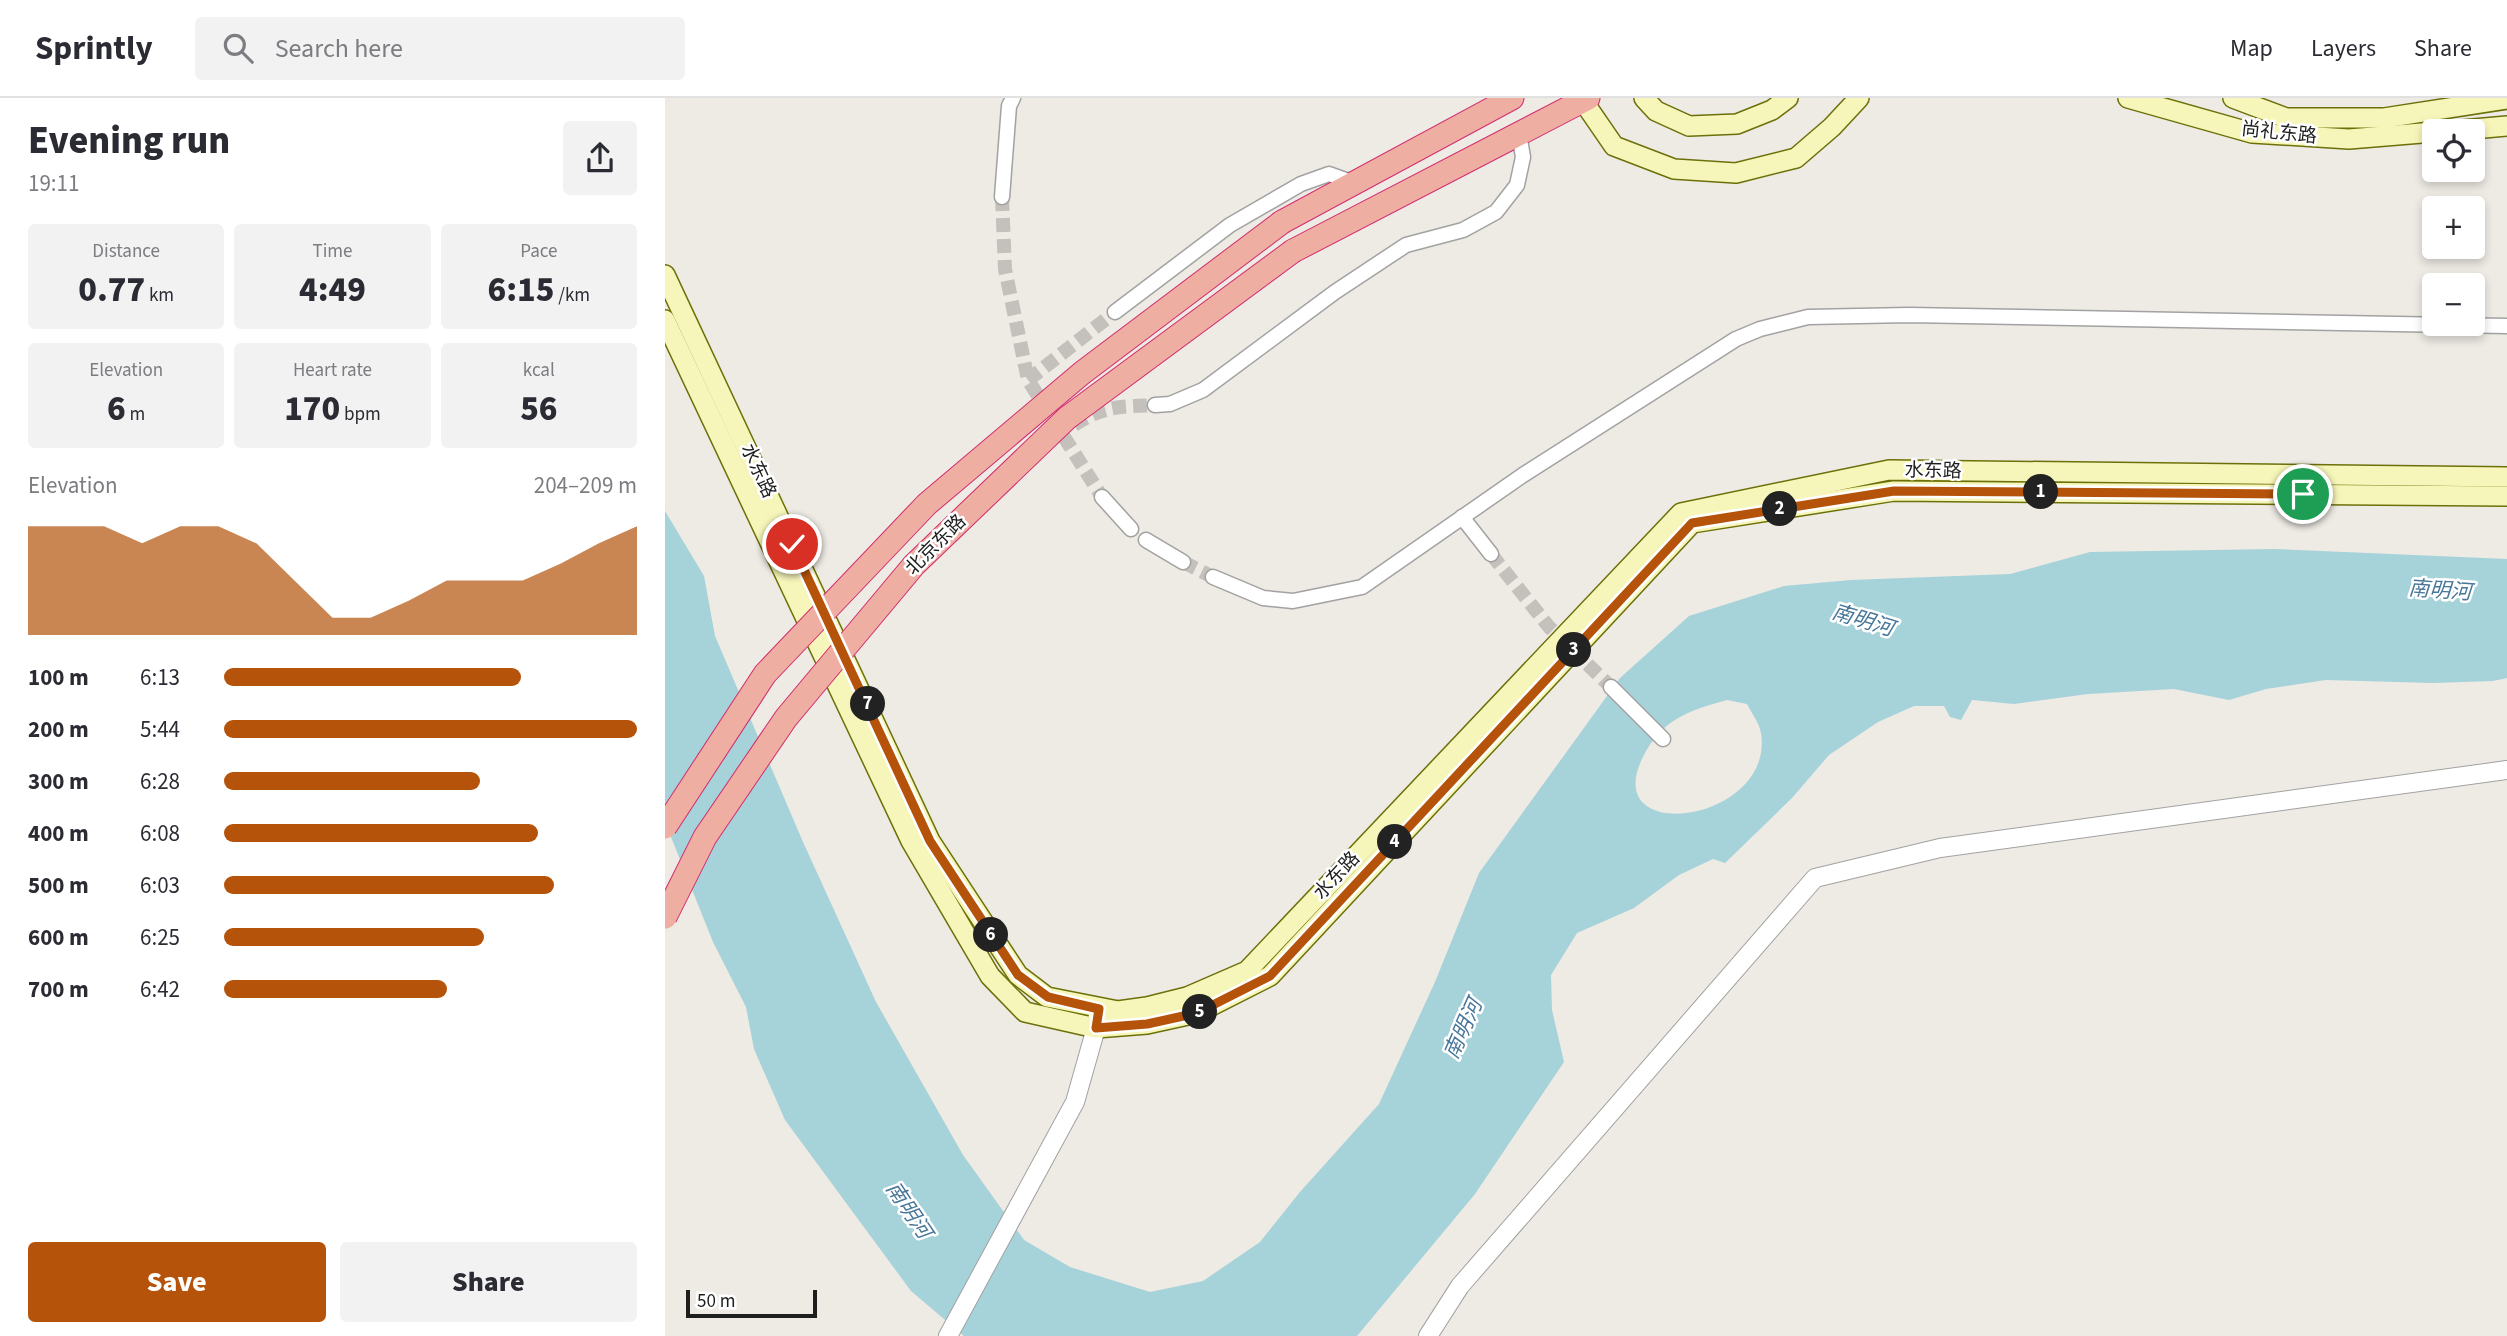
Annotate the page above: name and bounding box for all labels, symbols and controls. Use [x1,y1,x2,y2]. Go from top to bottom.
search box [195,17,685,80]
text: Sprintly [35,25,153,72]
icon: search [219,29,257,67]
text: Search here [275,30,403,67]
text: Map [2230,31,2273,66]
text: Layers [2311,31,2376,66]
text: Share [2414,31,2472,66]
text: Evening run [28,114,230,168]
street label: 尚礼东路 [2240,116,2318,150]
map controls [2422,119,2485,336]
button: locate [2422,119,2485,182]
button: share [563,121,637,195]
text: 19:11 [28,167,79,200]
button: + [2422,196,2485,259]
text: Distance [92,238,160,265]
text: Time [312,238,353,265]
text: Pace [520,238,557,265]
text: 0.77 [78,265,145,315]
text: 4:49 [299,265,366,315]
text: 6:15 [488,265,554,315]
button: − [2422,273,2485,336]
text: km [145,282,174,309]
text: /km [554,282,590,309]
text: Elevation [89,357,163,384]
text: Heart rate [293,357,372,384]
text: kcal [523,357,555,384]
text: 6 [107,384,126,434]
text: 170 [284,384,340,434]
text: 56 [520,384,558,434]
text: m [126,401,145,428]
text: bpm [340,401,381,428]
street label: 水东路 [734,439,782,503]
street label: 水东路 [1904,457,1962,485]
pin [2273,464,2333,524]
text: Elevation [28,469,118,502]
text: 204–209 m [534,469,637,502]
pin: 1 [2023,474,2059,510]
icon: arrive [2284,475,2322,513]
text: 1 [2035,478,2046,505]
pin: 2 [1763,492,1797,526]
text: 2 [1774,495,1785,522]
street label: 北京东路 [900,509,972,581]
pin [762,514,822,574]
icon: check [773,525,811,563]
water label: 南明河 [2408,573,2476,607]
water label: 南明河 [1828,596,1901,645]
pin: 3 [1557,632,1591,668]
text: 3 [1568,636,1579,663]
text: 100 m [28,661,89,694]
text: 6:13 [140,661,180,694]
pin: 7 [851,686,885,722]
text: 7 [862,690,873,717]
text: 200 m [28,713,89,746]
text: 5:44 [140,713,180,746]
text: 300 m [28,765,89,798]
text: 6:28 [140,765,180,798]
text: 400 m [28,817,89,850]
text: 6:08 [140,817,180,850]
pin: 4 [1377,824,1413,860]
text: 4 [1389,828,1400,855]
street label: 水东路 [1308,846,1366,906]
text: 500 m [28,869,89,902]
text: 6:03 [140,869,180,902]
pin: 6 [973,918,1009,952]
text: 600 m [28,921,89,954]
text: 6:25 [140,921,180,954]
text: 6 [985,921,996,948]
text: 700 m [28,973,89,1006]
text: 6:42 [140,973,180,1006]
water label: 南明河 [1436,990,1491,1064]
pin: 5 [1183,995,1217,1030]
text: 5 [1194,998,1205,1025]
water label: 南明河 [879,1175,941,1248]
button: Save [28,1242,326,1322]
button: Share [340,1242,637,1322]
scale bar [686,1287,817,1319]
text: 50 m [697,1288,735,1315]

